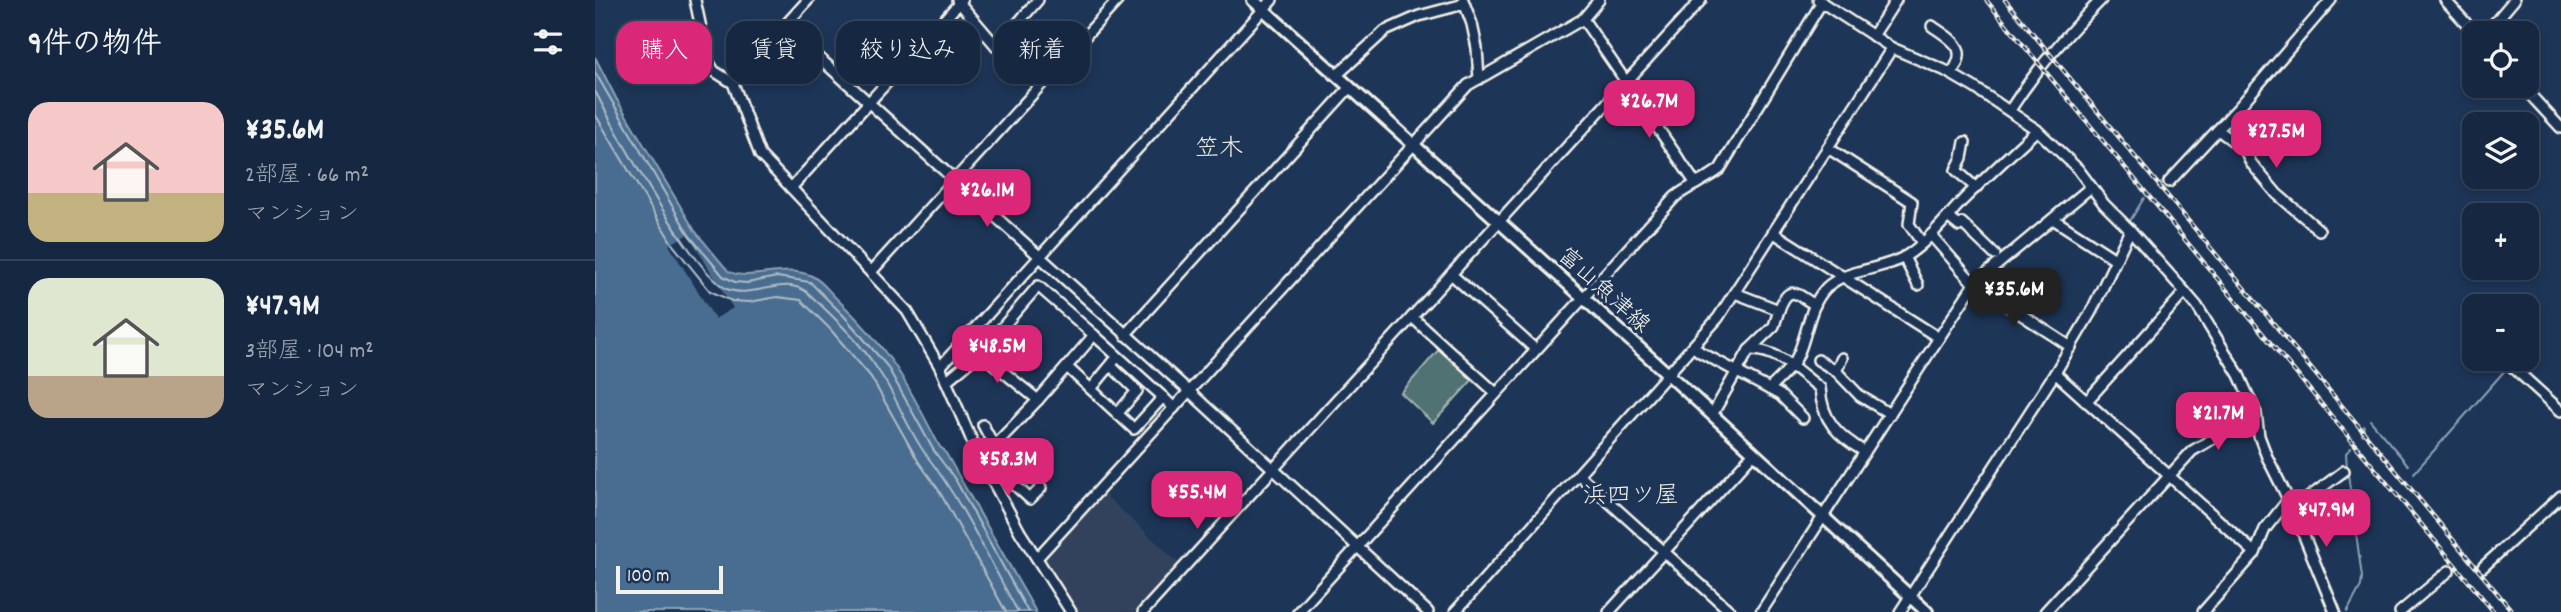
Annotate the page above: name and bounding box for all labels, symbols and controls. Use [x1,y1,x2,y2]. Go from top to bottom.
chip: 購入 [616,21,712,84]
chip: 賃貸 [726,21,822,84]
chip: 絞り込み [836,21,980,84]
chip: 新着 [994,21,1090,84]
map controls [2462,21,2539,371]
button: locate [2462,21,2539,98]
icon: filters [529,23,567,61]
text: 9件の物件 [28,25,162,68]
pin: ¥26.7M [1592,80,1706,140]
text: ¥26.7M [1620,86,1678,119]
pin: ¥27.5M [2219,110,2333,170]
text: ¥35.6M [245,111,324,154]
button: layers [2462,112,2539,189]
text: ¥27.5M [2247,116,2305,149]
icon: home [84,130,168,214]
district label: 笠木 [1195,133,1243,167]
text: 2部屋 · 66 m² [245,160,369,193]
pin: ¥26.1M [930,170,1044,229]
text: ¥26.1M [960,175,1014,208]
text: マンション [245,199,359,232]
button: + [2462,203,2539,280]
street label: 富山魚津線 [1549,241,1656,342]
pin: ¥35.6M [1957,268,2071,328]
text: ¥35.6M [1984,274,2044,307]
text: ¥47.9M [245,287,320,330]
button: − [2462,294,2539,371]
icon: home [84,306,168,390]
pin: ¥48.5M [940,326,1054,385]
text: ¥48.5M [968,331,1026,364]
text: 3部屋 · 104 m² [245,336,374,369]
text: マンション [245,375,359,408]
pin: ¥21.7M [2161,392,2275,452]
text: ¥21.7M [2192,398,2244,431]
pin: ¥58.3M [951,438,1065,498]
text: ¥58.3M [979,444,1037,477]
pin: ¥55.4M [1140,472,1254,531]
text: ¥55.4M [1167,477,1227,510]
district label: 浜四ツ屋 [1583,480,1679,514]
pin: ¥47.9M [2269,490,2383,549]
text: ¥47.9M [2297,495,2355,528]
scale bar [616,563,723,595]
text: 100 m [627,564,669,591]

